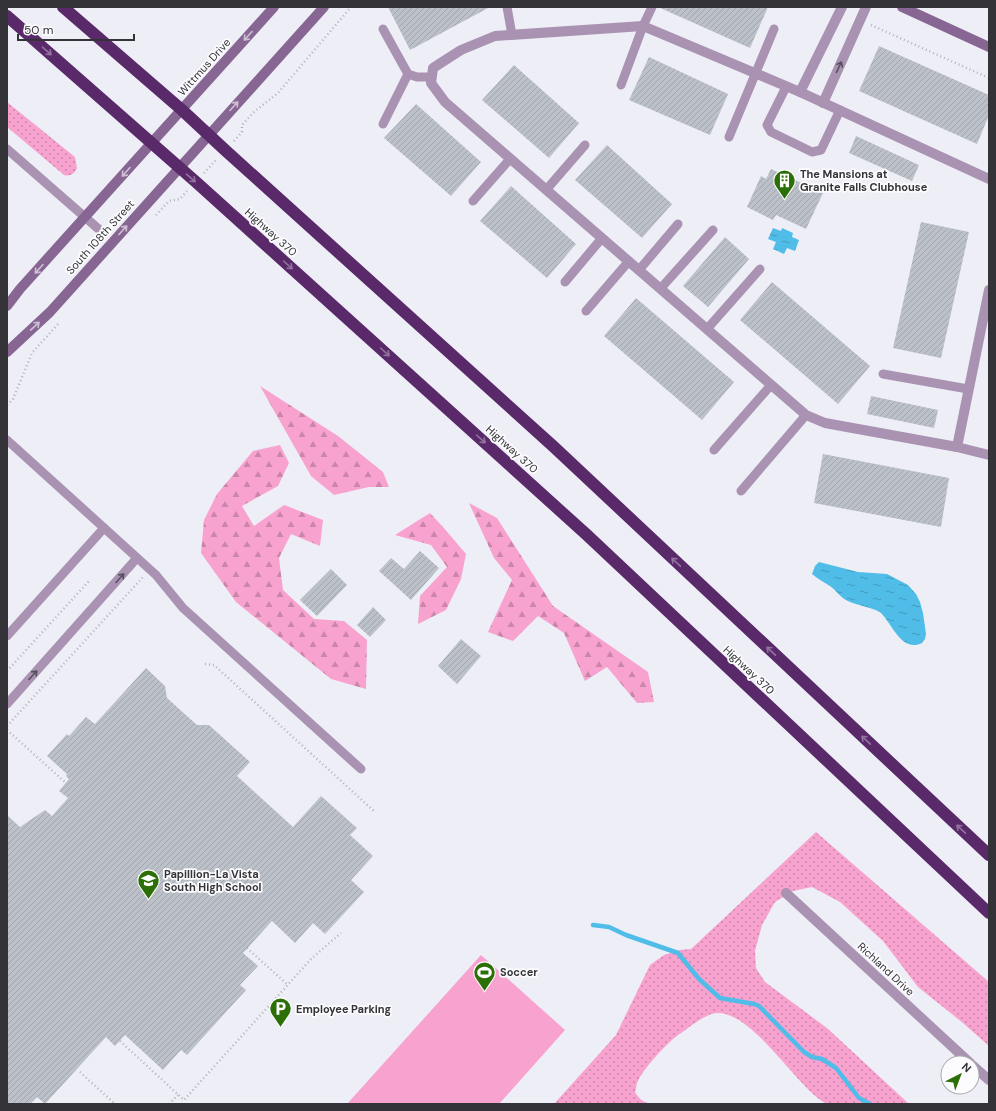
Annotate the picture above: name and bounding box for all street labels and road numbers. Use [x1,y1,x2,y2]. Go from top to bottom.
street label: Wittmus Drive [175,35,233,99]
street label: South 108th Street [63,197,137,277]
street label: Highway 370 [242,205,300,259]
street label: Highway 370 [483,422,541,476]
street label: Highway 370 [720,643,778,697]
street label: Richland Drive [855,939,917,999]

